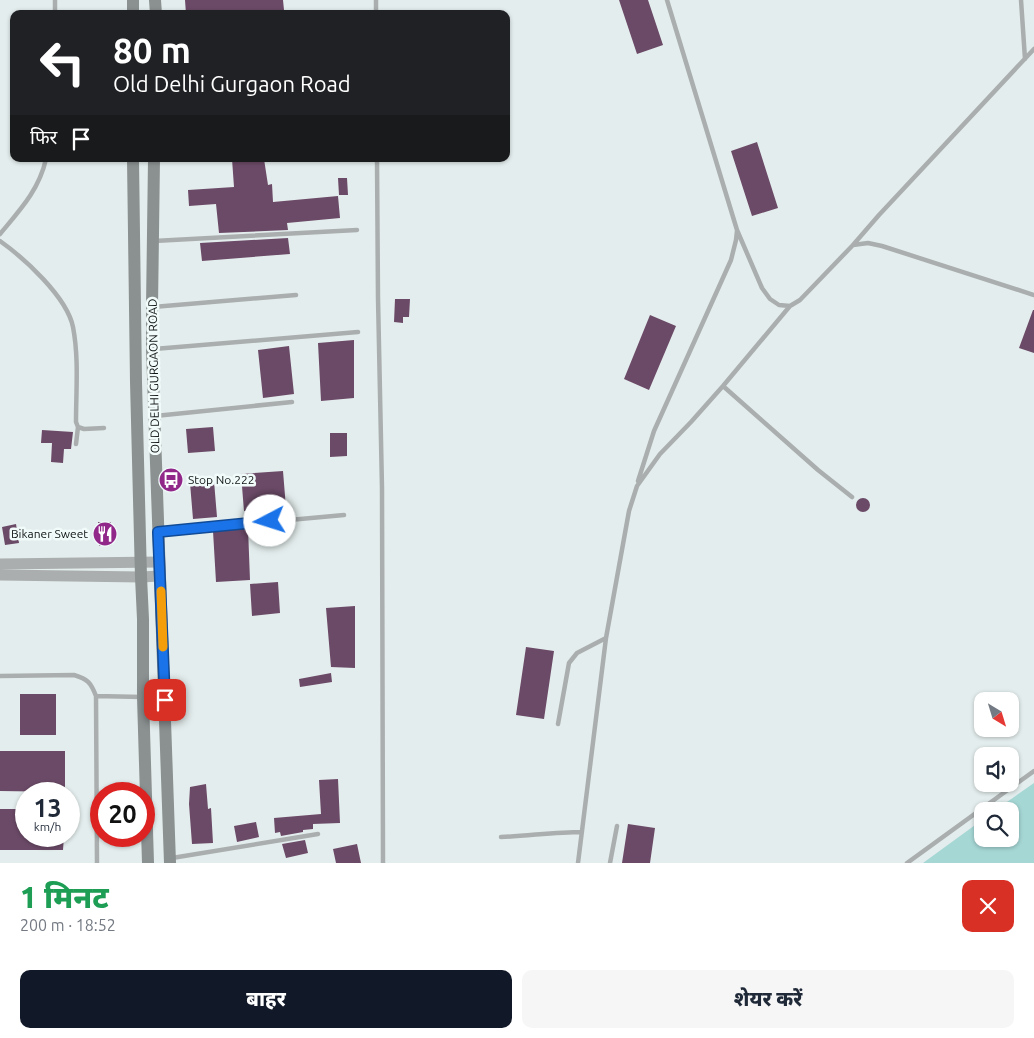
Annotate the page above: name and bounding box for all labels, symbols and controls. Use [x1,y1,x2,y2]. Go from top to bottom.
icon: left [30,30,95,95]
text: 80 m [113,30,191,70]
text: Old Delhi Gurgaon Road [113,71,351,96]
icon: arrive [67,125,95,153]
text: फिर [30,126,57,148]
street label: OLD DELHI GURGAON ROAD [146,298,161,454]
bus stop icon: Stop No.222 [158,467,184,493]
place label: Stop No.222 [188,473,255,486]
position arrow [243,494,295,546]
restaurant icon: Bikaner Sweet [92,521,118,547]
place label: Bikaner Sweet [11,527,88,540]
pin [144,679,186,721]
icon: arrive [151,686,179,714]
north arrow [974,692,1019,738]
map controls [974,692,1019,847]
button: sound [974,747,1019,792]
speed limit sign: 20 [90,782,155,847]
text: 13 [33,794,62,822]
button: search [974,802,1019,847]
text: km/h [34,820,61,833]
text: 1 मिनट [20,880,109,914]
button: close [962,880,1014,932]
text: 200 m · 18:52 [20,916,116,934]
button: बाहर [20,970,512,1028]
button: शेयर करें [522,970,1014,1028]

